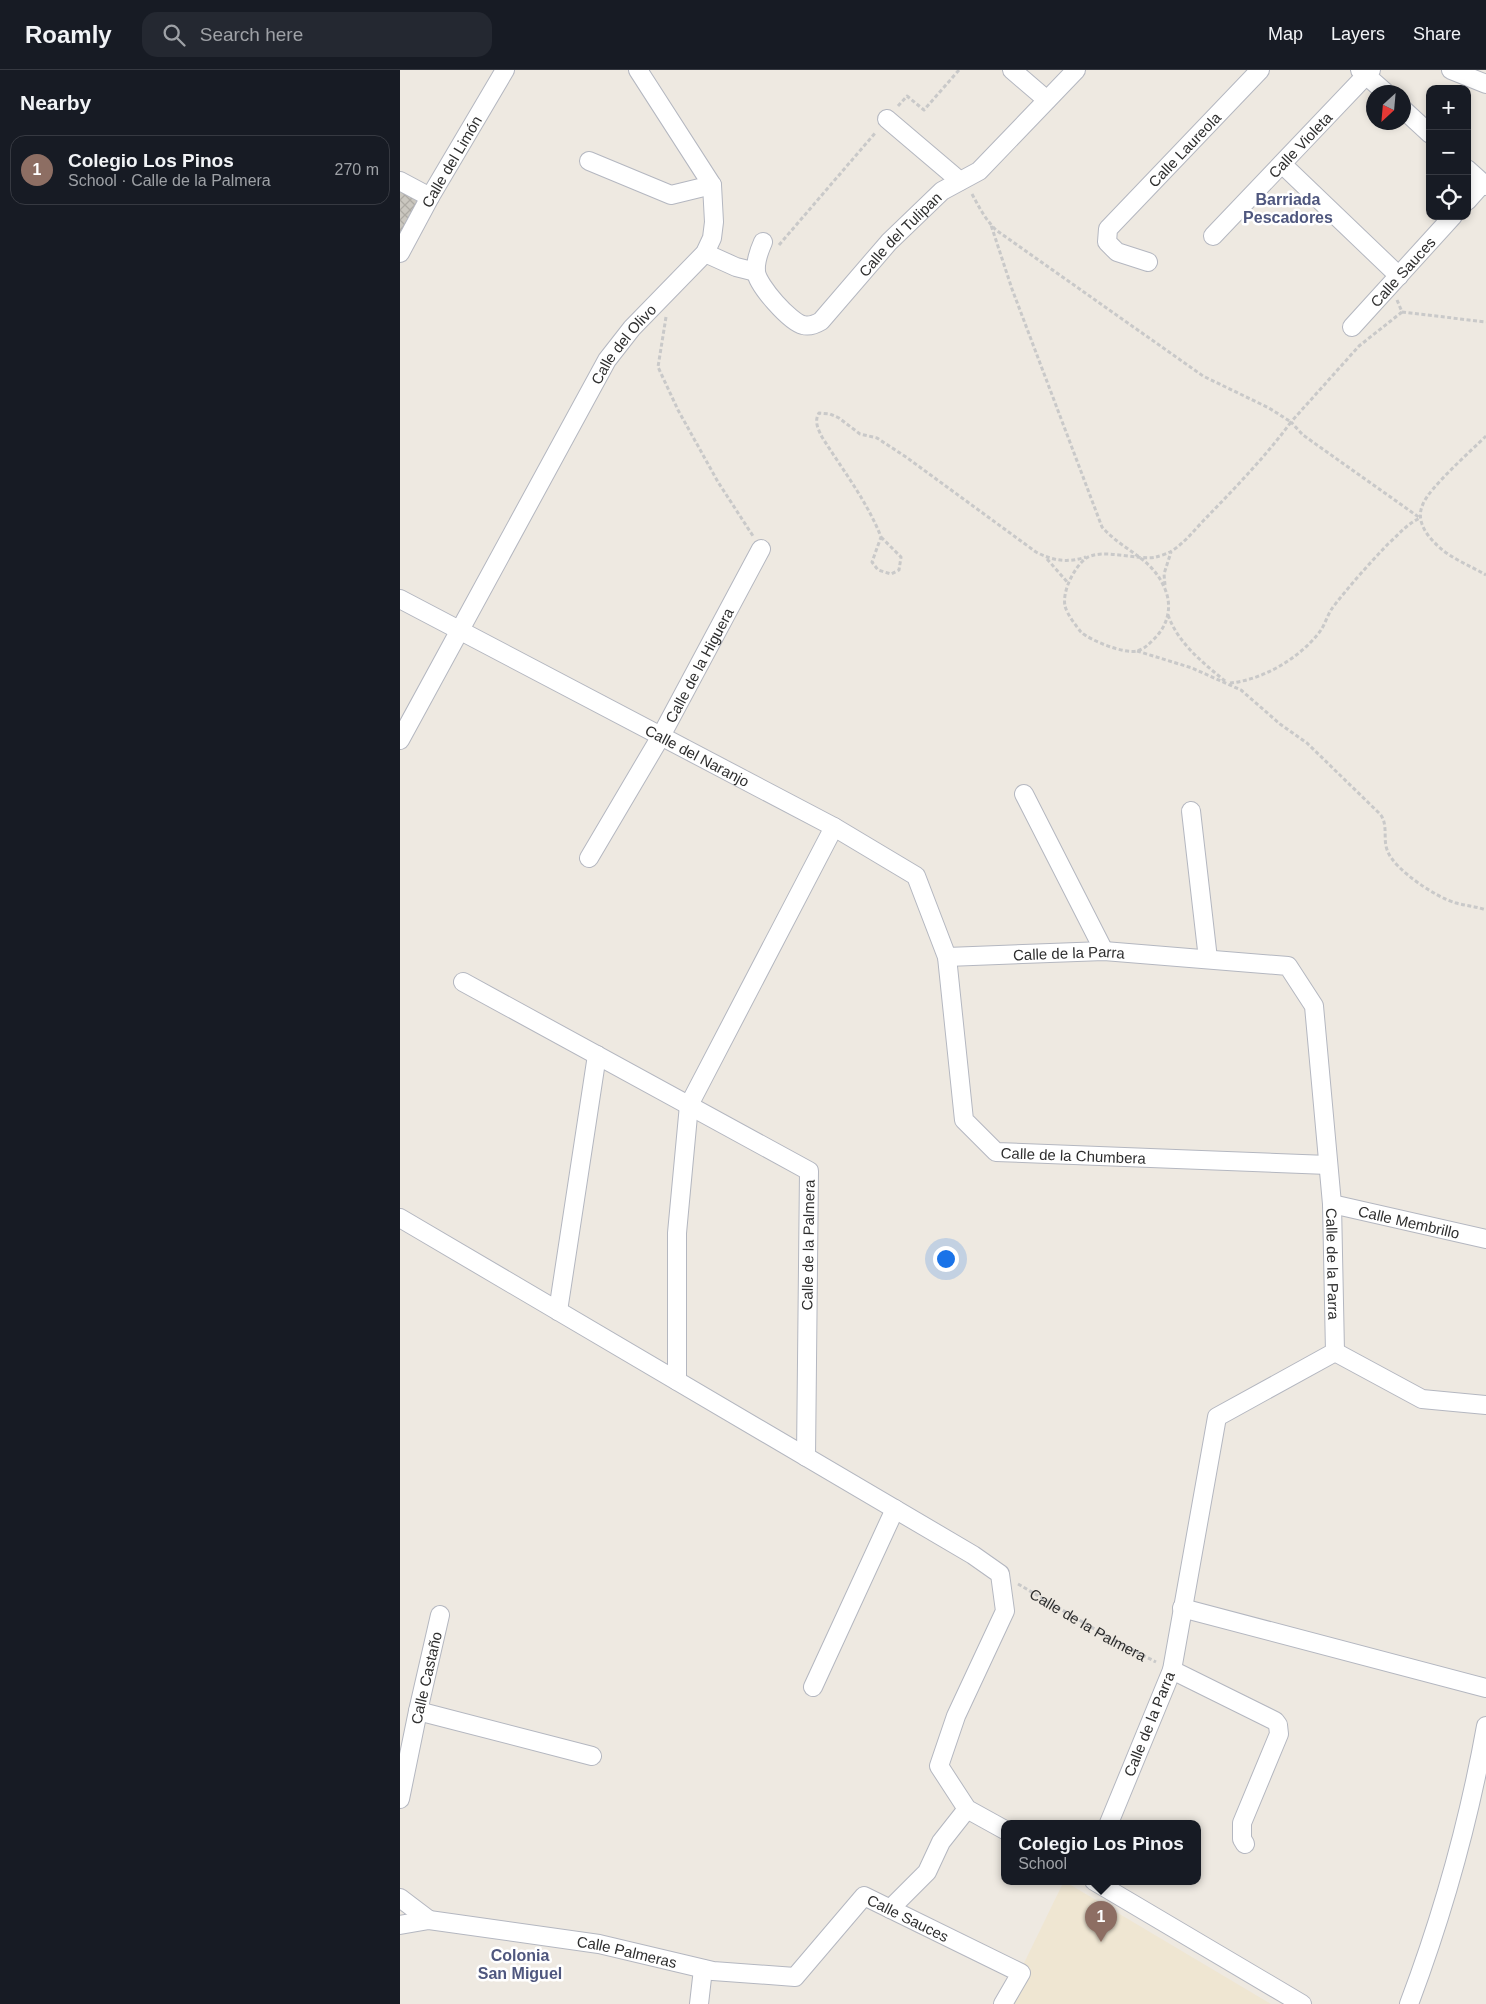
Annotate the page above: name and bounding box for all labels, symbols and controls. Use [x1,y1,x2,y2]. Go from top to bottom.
search box [142,12,492,57]
text: Roamly [25,21,112,48]
icon: search [160,21,188,49]
text: Search here [200,24,303,45]
text: Map [1268,24,1303,44]
text: Layers [1331,24,1385,44]
text: Share [1413,24,1461,44]
north arrow [1366,85,1411,130]
map controls [1426,85,1471,220]
button: + [1426,85,1471,130]
text: Nearby [20,91,91,114]
street label: Calle Laureola [1145,108,1224,190]
street label: Calle Violeta [1265,108,1335,181]
street label: Calle del Limón [418,112,485,210]
button: − [1426,130,1471,175]
text: Colegio Los Pinos [68,150,234,171]
text: 1 [33,161,41,178]
text: 270 m [335,161,379,178]
text: School · Calle de la Palmera [68,172,271,189]
button: locate [1426,175,1471,220]
street label: Calle del Tulipan [855,188,944,280]
district label: Barriada Pescadores [1243,191,1333,226]
street label: Calle Sauces [1366,233,1439,310]
street label: Calle del Olivo [587,301,659,387]
street label: Calle de la Higuera [661,604,737,725]
street label: Calle del Naranjo [643,721,752,790]
street label: Calle de la Parra [1013,942,1126,963]
street label: Calle de la Chumbera [1000,1144,1147,1166]
street label: Calle de la Palmera [798,1179,818,1311]
street label: Calle Membrillo [1357,1202,1461,1241]
street label: Calle de la Parra [1324,1208,1343,1320]
your location [933,1246,959,1272]
street label: Calle de la Palmera [1027,1585,1150,1664]
street label: Calle Castaño [407,1630,444,1725]
street label: Calle de la Parra [1120,1668,1178,1779]
popup [1001,1820,1201,1885]
text: Colegio Los Pinos [1018,1833,1184,1854]
text: School [1018,1855,1067,1872]
street label: Calle Sauces [865,1891,952,1945]
pin: 1 [1085,1901,1117,1942]
street label: Calle Palmeras [576,1933,679,1971]
district label: Colonia San Miguel [478,1947,562,1982]

